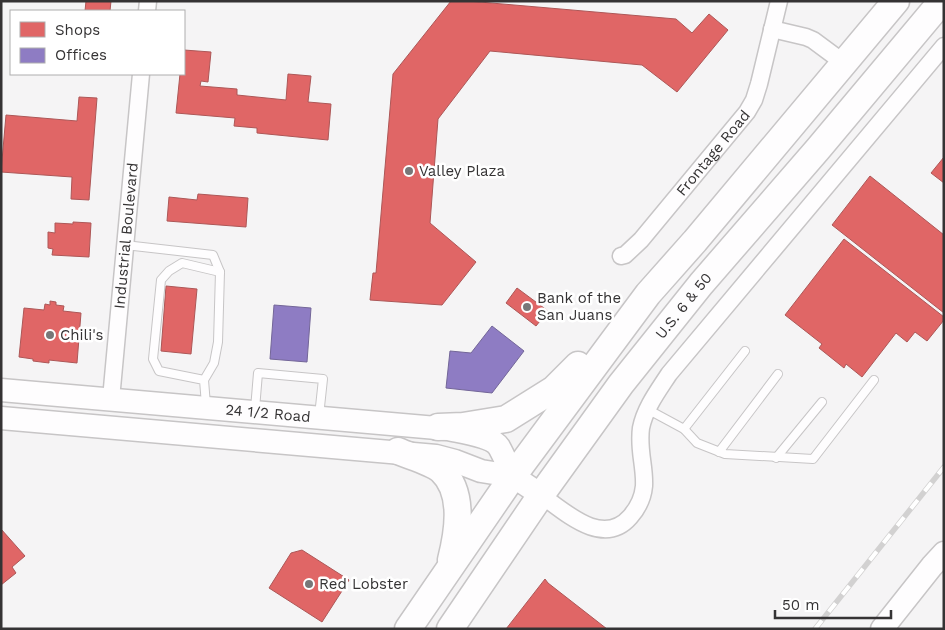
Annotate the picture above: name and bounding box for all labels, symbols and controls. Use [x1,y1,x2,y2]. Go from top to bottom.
legend [10,10,185,75]
text: Shops [55,21,100,39]
text: Offices [55,46,107,64]
street label: Frontage Road [672,107,754,200]
street label: Industrial Boulevard [110,162,142,310]
place label: Valley Plaza [419,162,506,180]
marker: Valley Plaza [403,165,415,177]
street label: U.S. 6 & 50 [652,269,716,343]
place label: Bank of the San Juans [537,289,621,324]
marker: Bank of the San Juans [521,301,533,313]
place label: Chili's [60,326,103,344]
marker: Chili's [44,329,56,341]
street label: 24 1/2 Road [225,401,311,426]
place label: Red Lobster [319,575,408,593]
marker: Red Lobster [303,578,315,590]
scale bar [775,588,891,620]
text: 50 m [782,596,819,614]

